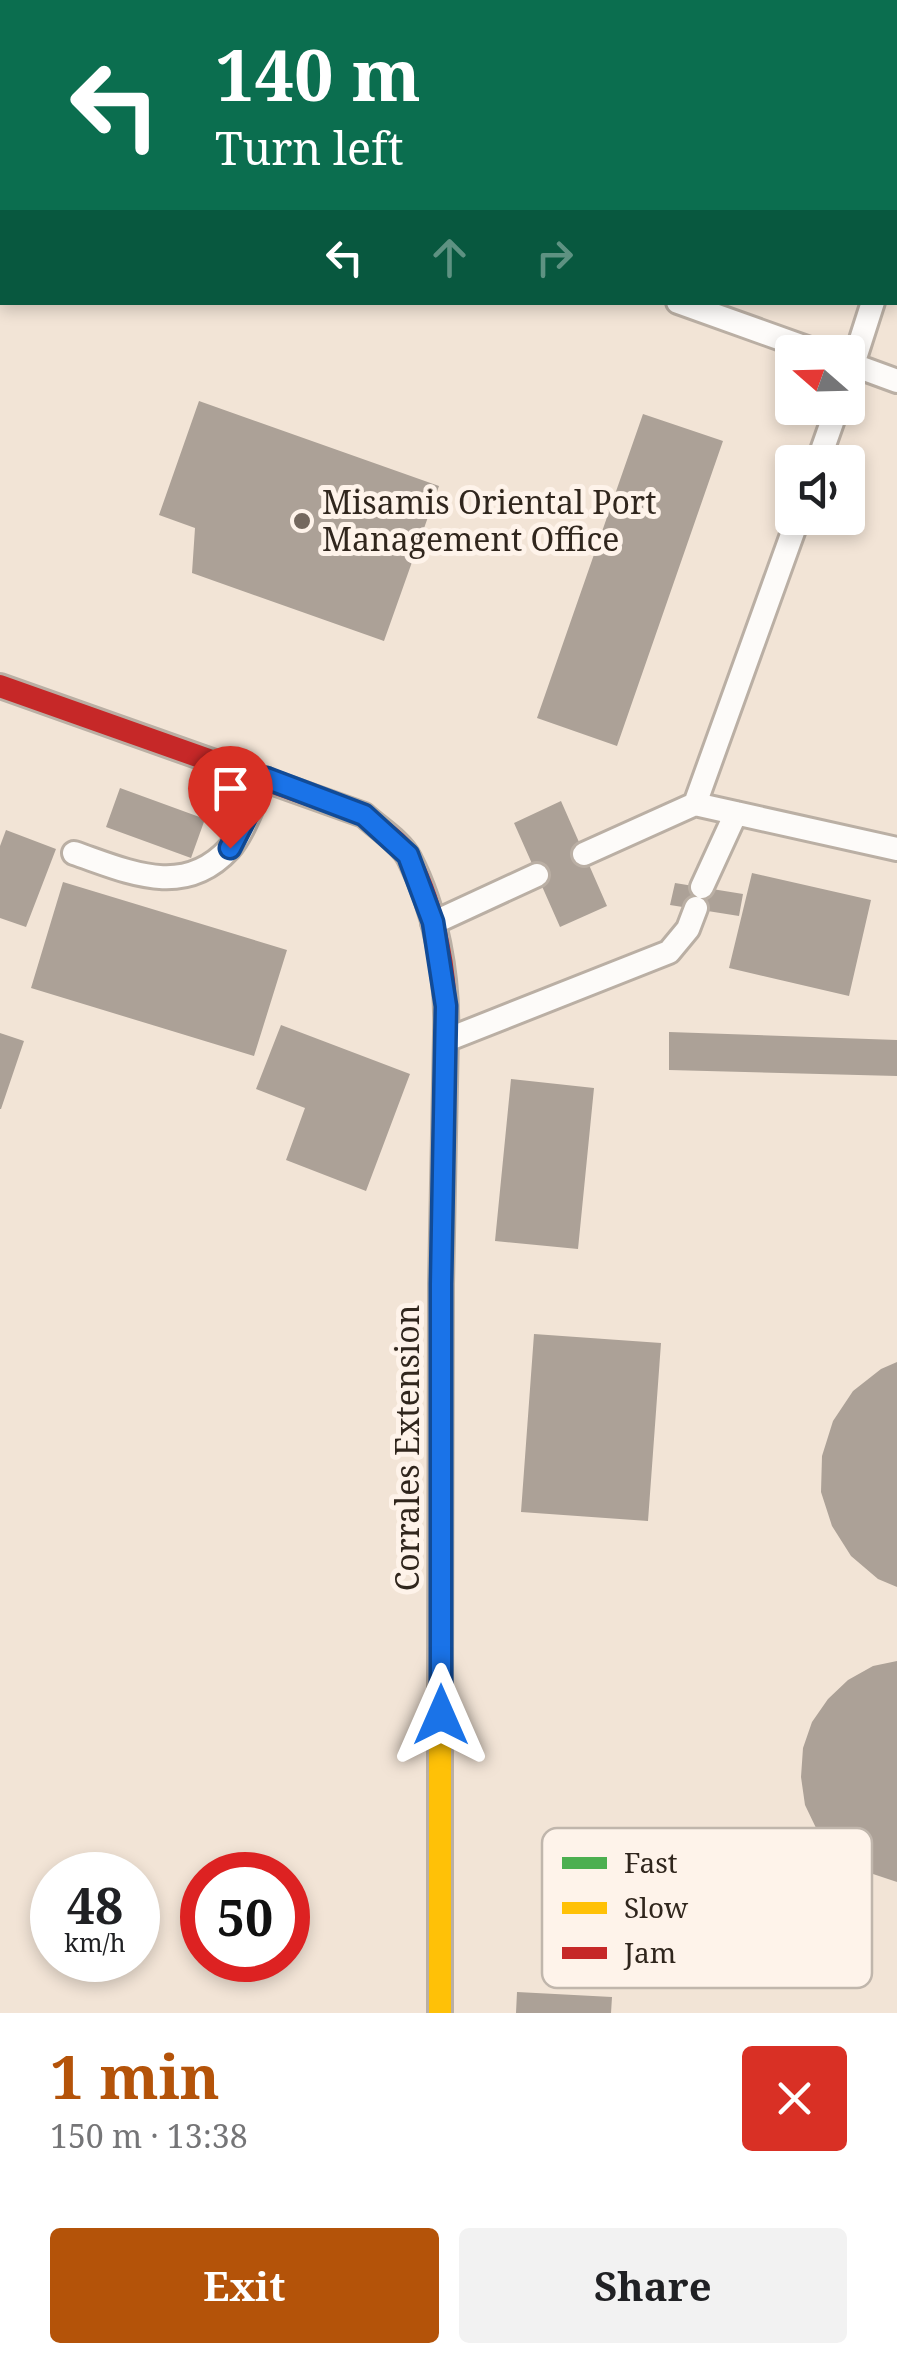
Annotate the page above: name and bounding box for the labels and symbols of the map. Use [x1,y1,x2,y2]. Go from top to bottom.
north arrow [775,335,865,425]
place label: Misamis Oriental Port Management Office [322,480,656,560]
marker: Misamis Oriental Port Management Office [291,510,313,532]
pin [188,746,273,849]
street label: Corrales Extension [385,1305,428,1591]
position arrow [389,1663,493,1767]
legend [542,1828,872,1988]
text: Fast [624,1843,678,1881]
speed limit sign: 50 [180,1852,310,1982]
text: Slow [624,1888,689,1926]
text: Jam [623,1933,676,1971]

